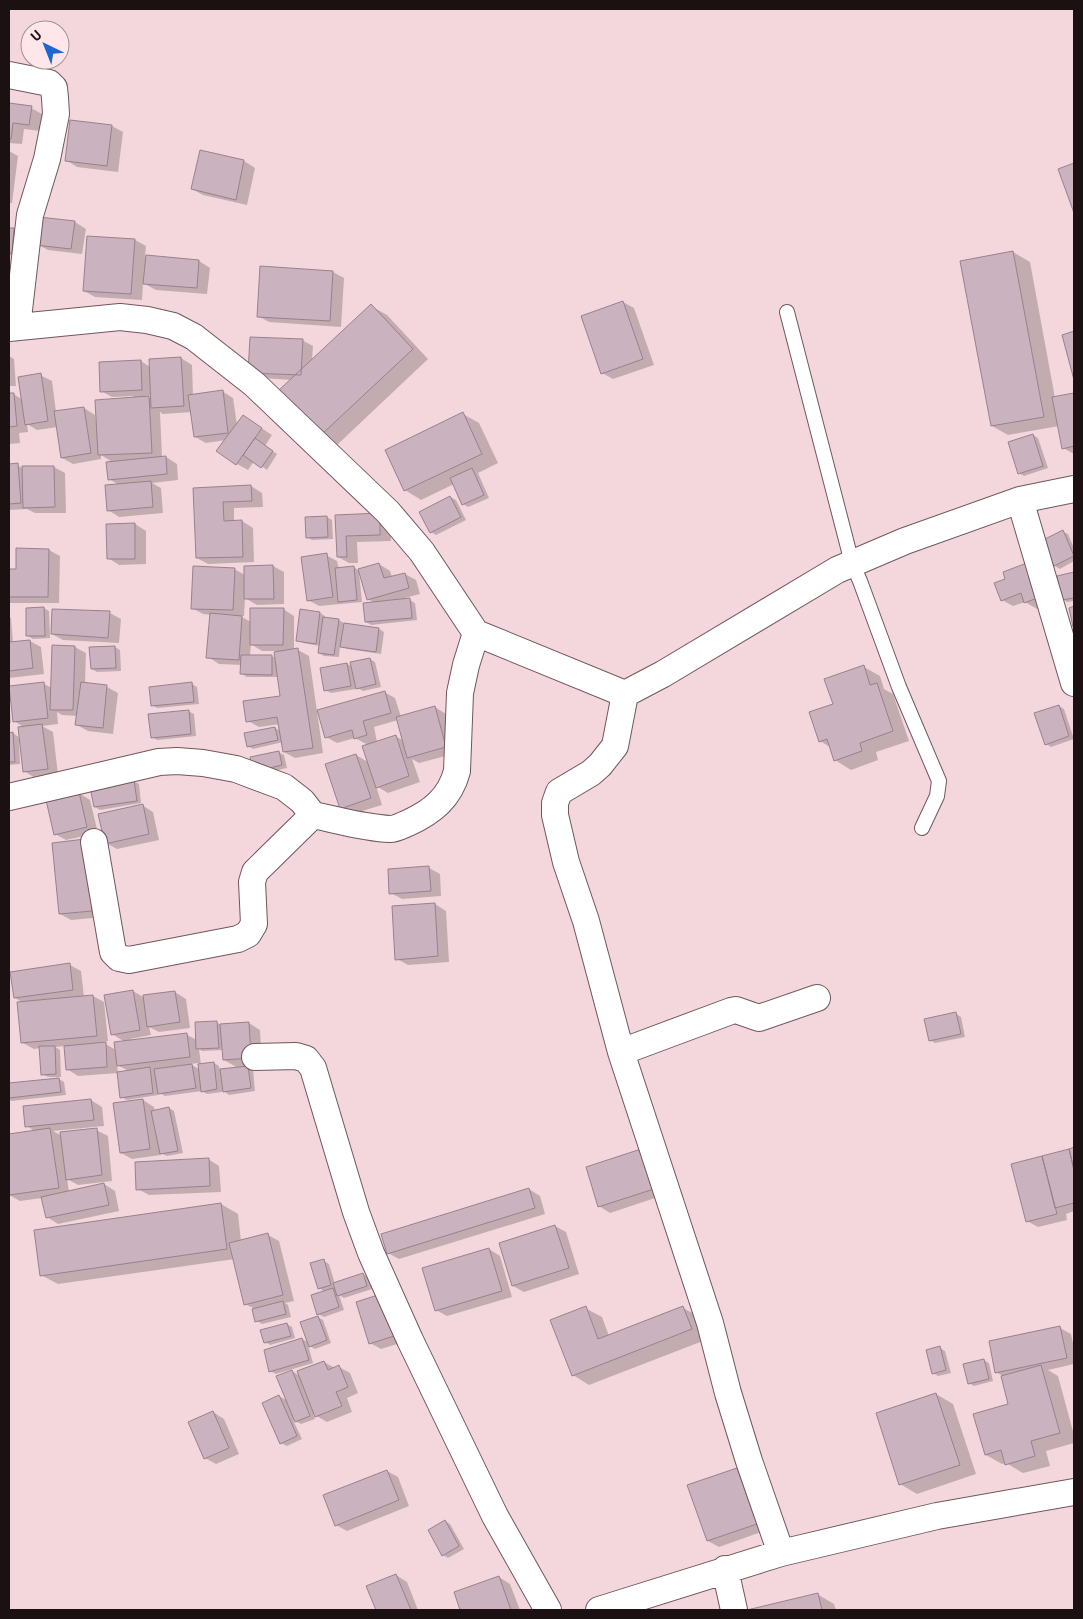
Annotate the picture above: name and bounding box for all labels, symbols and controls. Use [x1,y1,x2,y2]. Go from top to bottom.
north arrow [20,20,70,70]
text: U [27,26,45,44]

